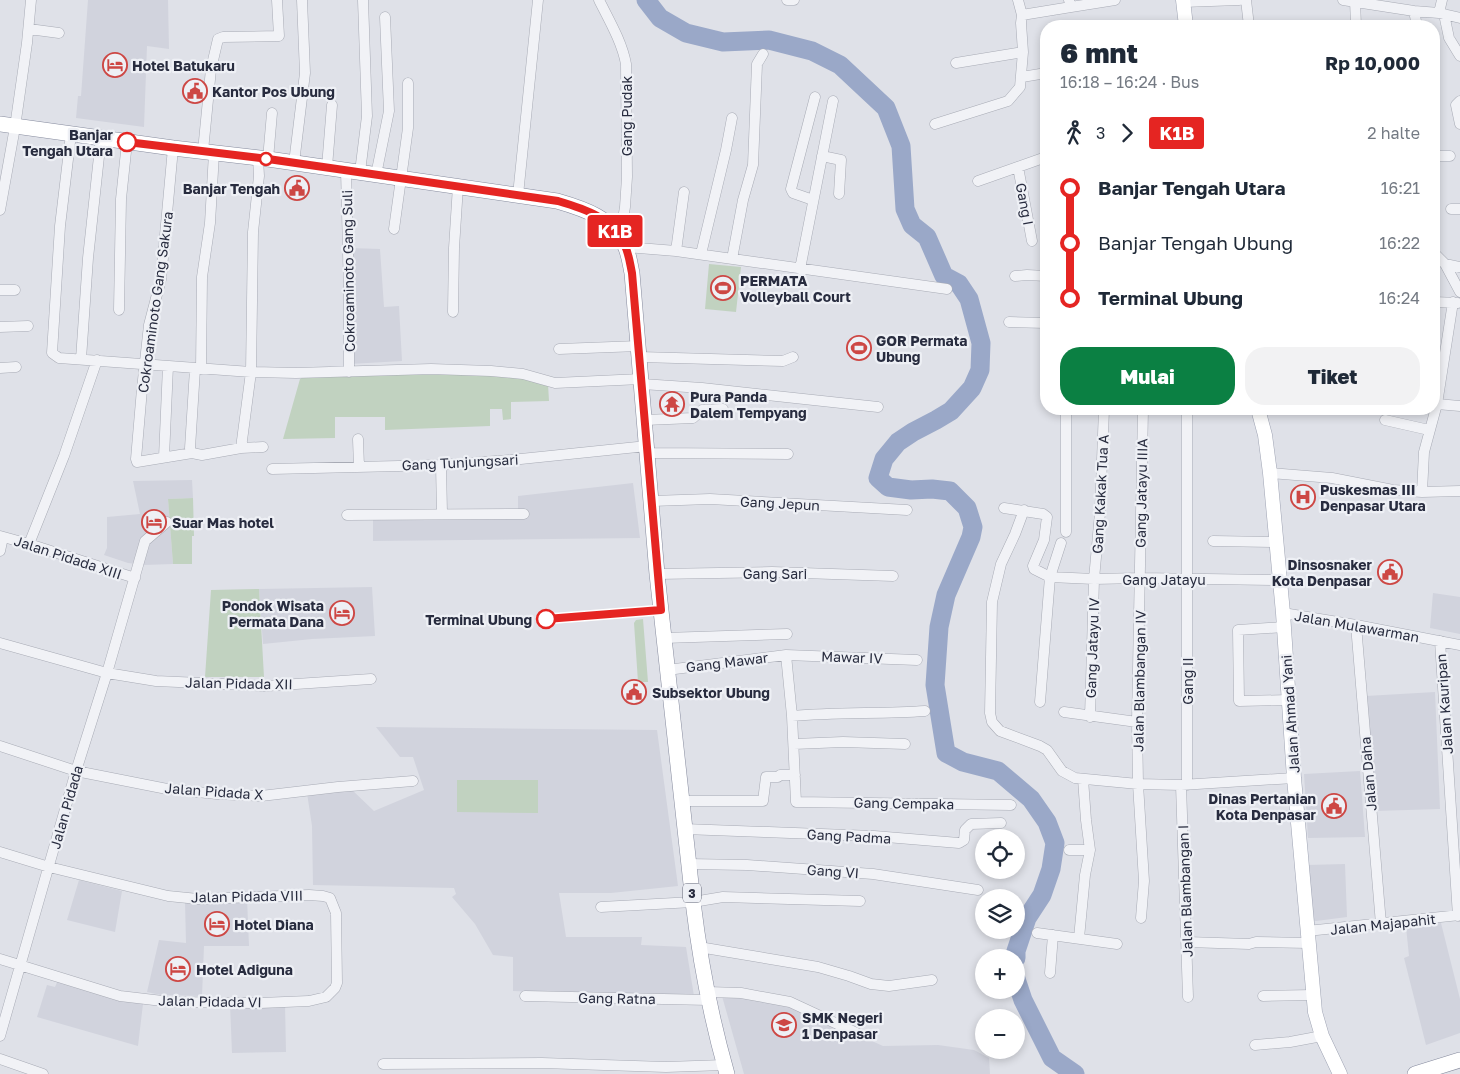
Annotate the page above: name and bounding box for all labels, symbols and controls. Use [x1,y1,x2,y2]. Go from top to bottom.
text: 6 mnt [1060,36,1138,69]
text: Rp 10,000 [1325,51,1420,74]
hotel icon: Hotel Batukaru [102,52,128,78]
place label: Hotel Batukaru [132,57,235,74]
text: 16:18 – 16:24 · Bus [1060,72,1199,92]
street label: Gang Pudak [618,76,635,156]
public building icon: Kantor Pos Ubung [182,78,208,104]
place label: Kantor Pos Ubung [212,83,335,100]
icon: walk [1060,119,1088,147]
icon: forward [1113,119,1141,147]
text: K1B [1159,122,1194,144]
text: 3 [1096,123,1105,143]
text: 2 halte [1367,123,1420,143]
place label: Banjar Tengah Utara [22,126,114,159]
marker: Banjar Tengah Utara [117,132,137,152]
unlabelled marker [259,152,273,166]
public building icon: Banjar Tengah [284,175,310,201]
text: Banjar Tengah Utara [1098,176,1285,199]
text: 16:21 [1381,178,1420,198]
place label: Banjar Tengah [183,180,280,197]
street label: Gang I [1013,181,1037,227]
street label: Cokroaminoto Gang Suli [338,190,358,352]
street label: Cokroaminoto Gang Sakura [134,210,176,394]
line badge: K1B [586,215,644,247]
text: K1B [597,220,633,242]
text: Banjar Tengah Ubung [1098,231,1293,254]
text: 16:22 [1379,233,1420,253]
place label: PERMATA Volleyball Court [740,272,851,305]
sports icon: PERMATA Volleyball Court [710,275,736,301]
text: Terminal Ubung [1098,286,1243,309]
text: 16:24 [1379,288,1420,308]
place label: GOR Permata Ubung [876,332,967,365]
sports icon: GOR Permata Ubung [846,335,872,361]
button: Mulai [1060,347,1235,405]
button: Tiket [1245,347,1420,405]
place label: Pura Panda Dalem Tempyang [690,388,807,421]
temple icon: Pura Panda Dalem Tempyang [659,391,685,417]
street label: Gang Kakak Tua A [1088,433,1112,554]
street label: Gang Jatayu IIIA [1132,437,1150,548]
street label: Gang Tunjungsari [401,450,519,474]
place label: Puskesmas III Denpasar Utara [1320,481,1426,514]
hospital icon: Puskesmas III Denpasar Utara [1290,484,1316,510]
street label: Gang Jepun [740,492,820,514]
hotel icon: Suar Mas hotel [141,509,167,535]
place label: Suar Mas hotel [172,514,274,531]
street label: Jalan Pidada XIII [12,532,124,582]
place label: Dinsosnaker Kota Denpasar [1272,556,1373,589]
public building icon: Dinsosnaker Kota Denpasar [1377,559,1403,585]
street label: Gang Sari [743,565,807,582]
street label: Gang Jatayu [1122,571,1206,588]
place label: Pondok Wisata Permata Dana [222,597,324,630]
street label: Gang Jatayu IV [1082,597,1102,699]
hotel icon: Pondok Wisata Permata Dana [329,600,355,626]
street label: Jalan Mulawarman [1293,607,1421,645]
marker: Terminal Ubung [536,609,556,629]
street label: Jalan Blambangan IV [1129,609,1149,752]
place label: Terminal Ubung [425,611,532,628]
street label: Mawar IV [821,647,884,667]
street label: Gang Mawar [685,648,770,675]
street label: Jalan Kauripan [1432,653,1456,755]
street label: Jalan Ahmad Yani [1277,654,1303,774]
street label: Gang II [1179,657,1196,705]
street label: Jalan Pidada XII [185,674,293,692]
public building icon: Subsektor Ubung [621,679,647,705]
place label: Subsektor Ubung [652,684,770,701]
street label: Jalan Daha [1356,736,1380,812]
street label: Jalan Pidada [46,763,86,851]
street label: Jalan Pidada X [164,779,264,803]
place label: Dinas Pertanian Kota Denpasar [1208,790,1317,823]
public building icon: Dinas Pertanian Kota Denpasar [1321,793,1347,819]
street label: Gang Cempaka [853,794,955,812]
street label: Jalan Blambangan I [1174,824,1196,958]
street label: Gang Padma [806,825,892,847]
map controls [975,829,1025,1059]
button: locate [975,829,1025,879]
street label: Gang VI [806,861,860,881]
road number: 3 [683,884,701,902]
street label: Jalan Pidada VIII [191,887,303,905]
button: layers [975,889,1025,939]
street label: Jalan Majapahit [1329,910,1437,938]
hotel icon: Hotel Diana [204,911,230,937]
place label: Hotel Diana [234,916,314,933]
button: + [975,949,1025,999]
hotel icon: Hotel Adiguna [165,956,191,982]
place label: Hotel Adiguna [196,961,293,978]
street label: Gang Ratna [578,989,656,1007]
street label: Jalan Pidada VI [158,992,262,1010]
place label: SMK Negeri 1 Denpasar [802,1009,883,1042]
button: − [975,1009,1025,1059]
school or university icon: SMK Negeri 1 Denpasar [771,1012,797,1038]

